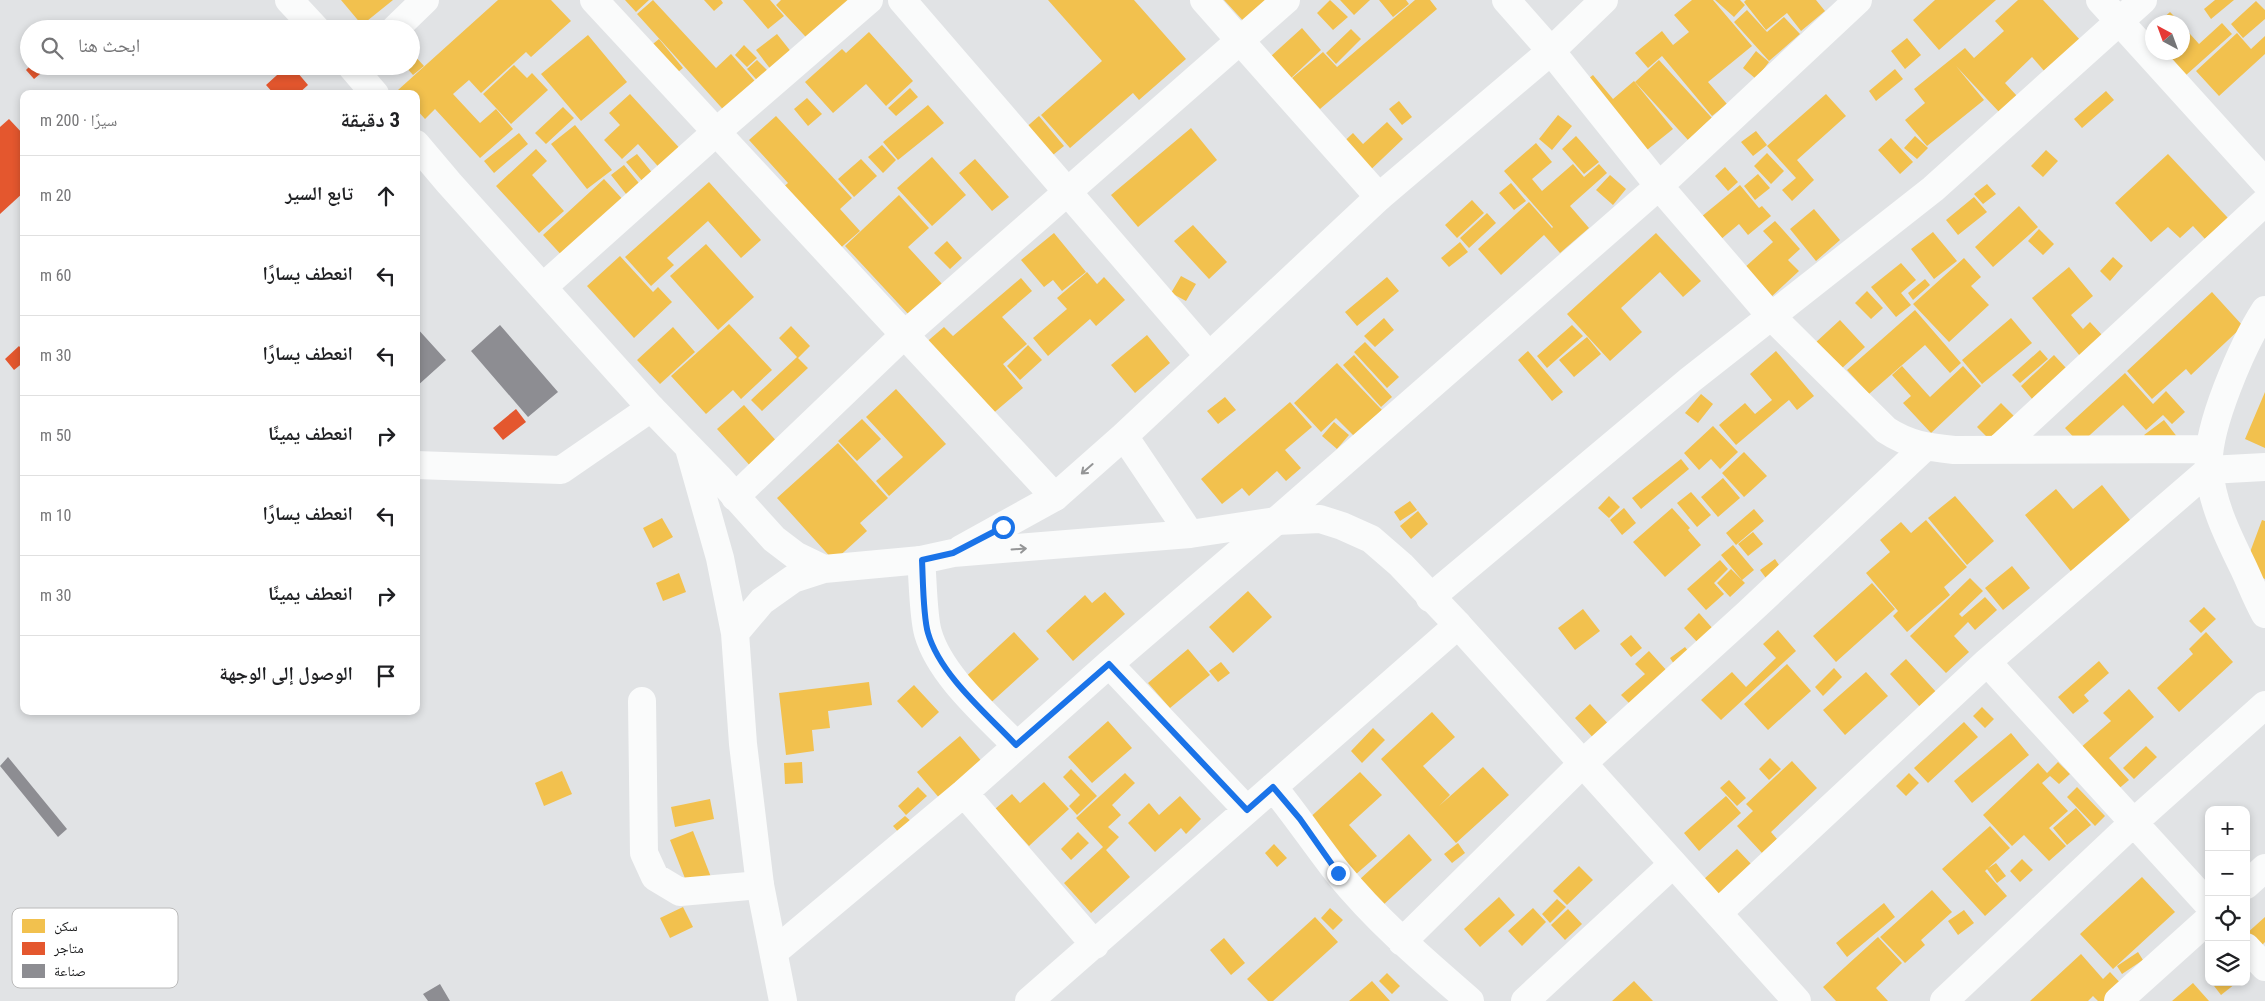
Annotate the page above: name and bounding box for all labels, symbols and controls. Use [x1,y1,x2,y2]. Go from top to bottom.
north arrow [2145,15,2190,60]
search box [20,20,420,75]
icon: search [38,34,66,62]
text: ابحث هنا [78,34,140,57]
text: 3 دقيقة [340,108,400,132]
text: سيرًا · 200 m [40,111,117,130]
text: تابع السير [285,182,353,205]
icon: ahead [372,182,400,210]
text: 20 m [40,186,72,205]
text: انعطف يسارًا [262,262,353,285]
icon: left [372,262,400,290]
text: 60 m [40,266,72,285]
text: انعطف يسارًا [262,342,353,365]
icon: left [372,342,400,370]
text: 30 m [40,346,72,365]
text: انعطف يمينًا [268,422,353,445]
icon: right [372,422,400,450]
text: 50 m [40,426,72,445]
one-way arrow [1080,463,1093,474]
text: انعطف يسارًا [262,502,353,525]
icon: left [372,502,400,530]
text: 10 m [40,506,72,525]
route start [992,516,1015,539]
one-way arrow [1011,544,1027,553]
text: انعطف يمينًا [268,582,353,605]
icon: right [372,582,400,610]
text: 30 m [40,586,72,605]
text: الوصول إلى الوجهة [219,662,353,685]
icon: arrive [372,662,400,690]
map controls [2205,806,2250,986]
button: + [2205,806,2250,851]
button: − [2205,851,2250,896]
route end [1327,862,1350,885]
button: locate [2205,896,2250,941]
legend [12,908,178,988]
text: سكن [54,918,78,935]
text: متاجر [53,940,84,957]
button: layers [2205,941,2250,986]
text: صناعة [54,963,86,979]

